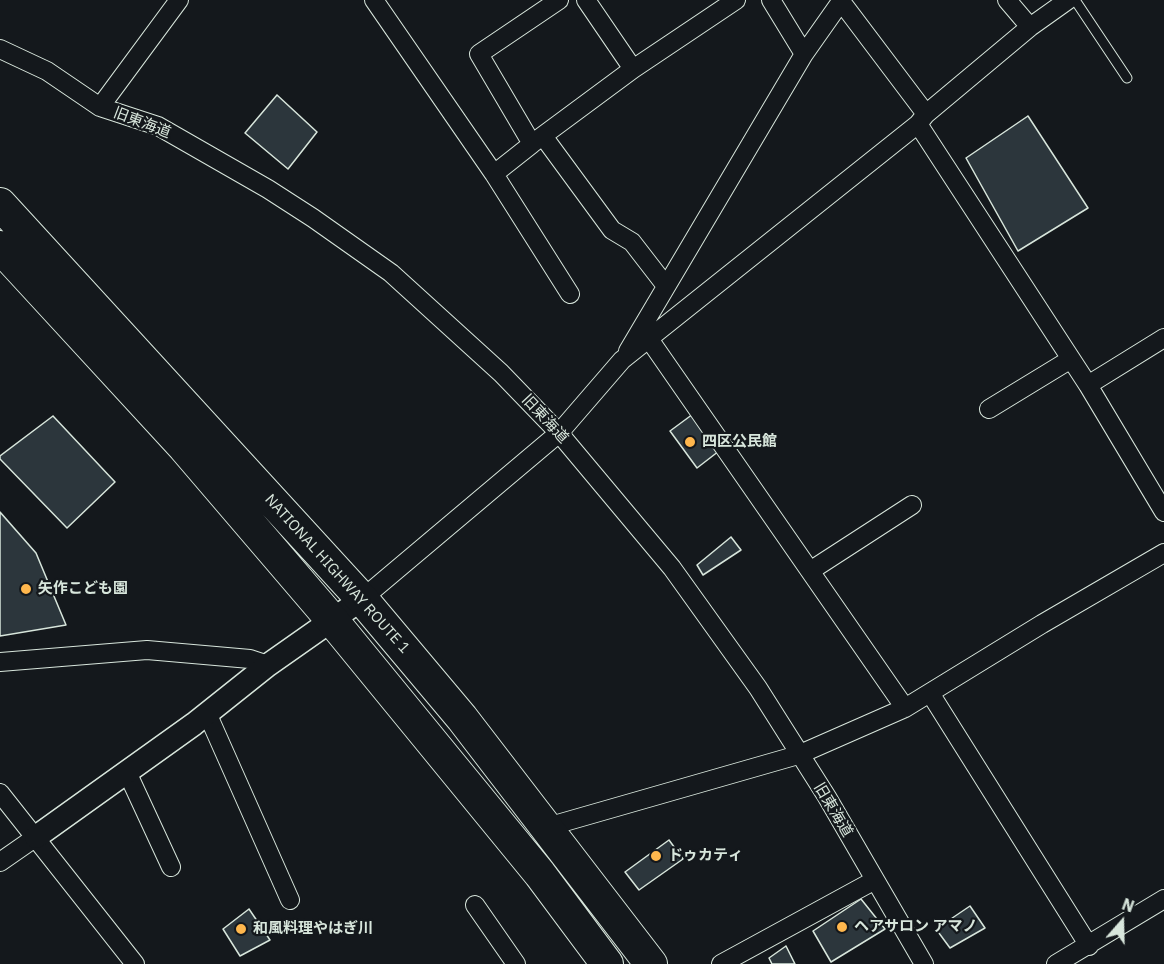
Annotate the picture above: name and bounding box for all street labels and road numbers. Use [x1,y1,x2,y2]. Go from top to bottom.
street label: 旧東海道 [111,104,173,142]
street label: 旧東海道 [518,391,572,447]
street label: NATIONAL HIGHWAY ROUTE 1 [261,491,413,657]
street label: 旧東海道 [810,780,856,840]

